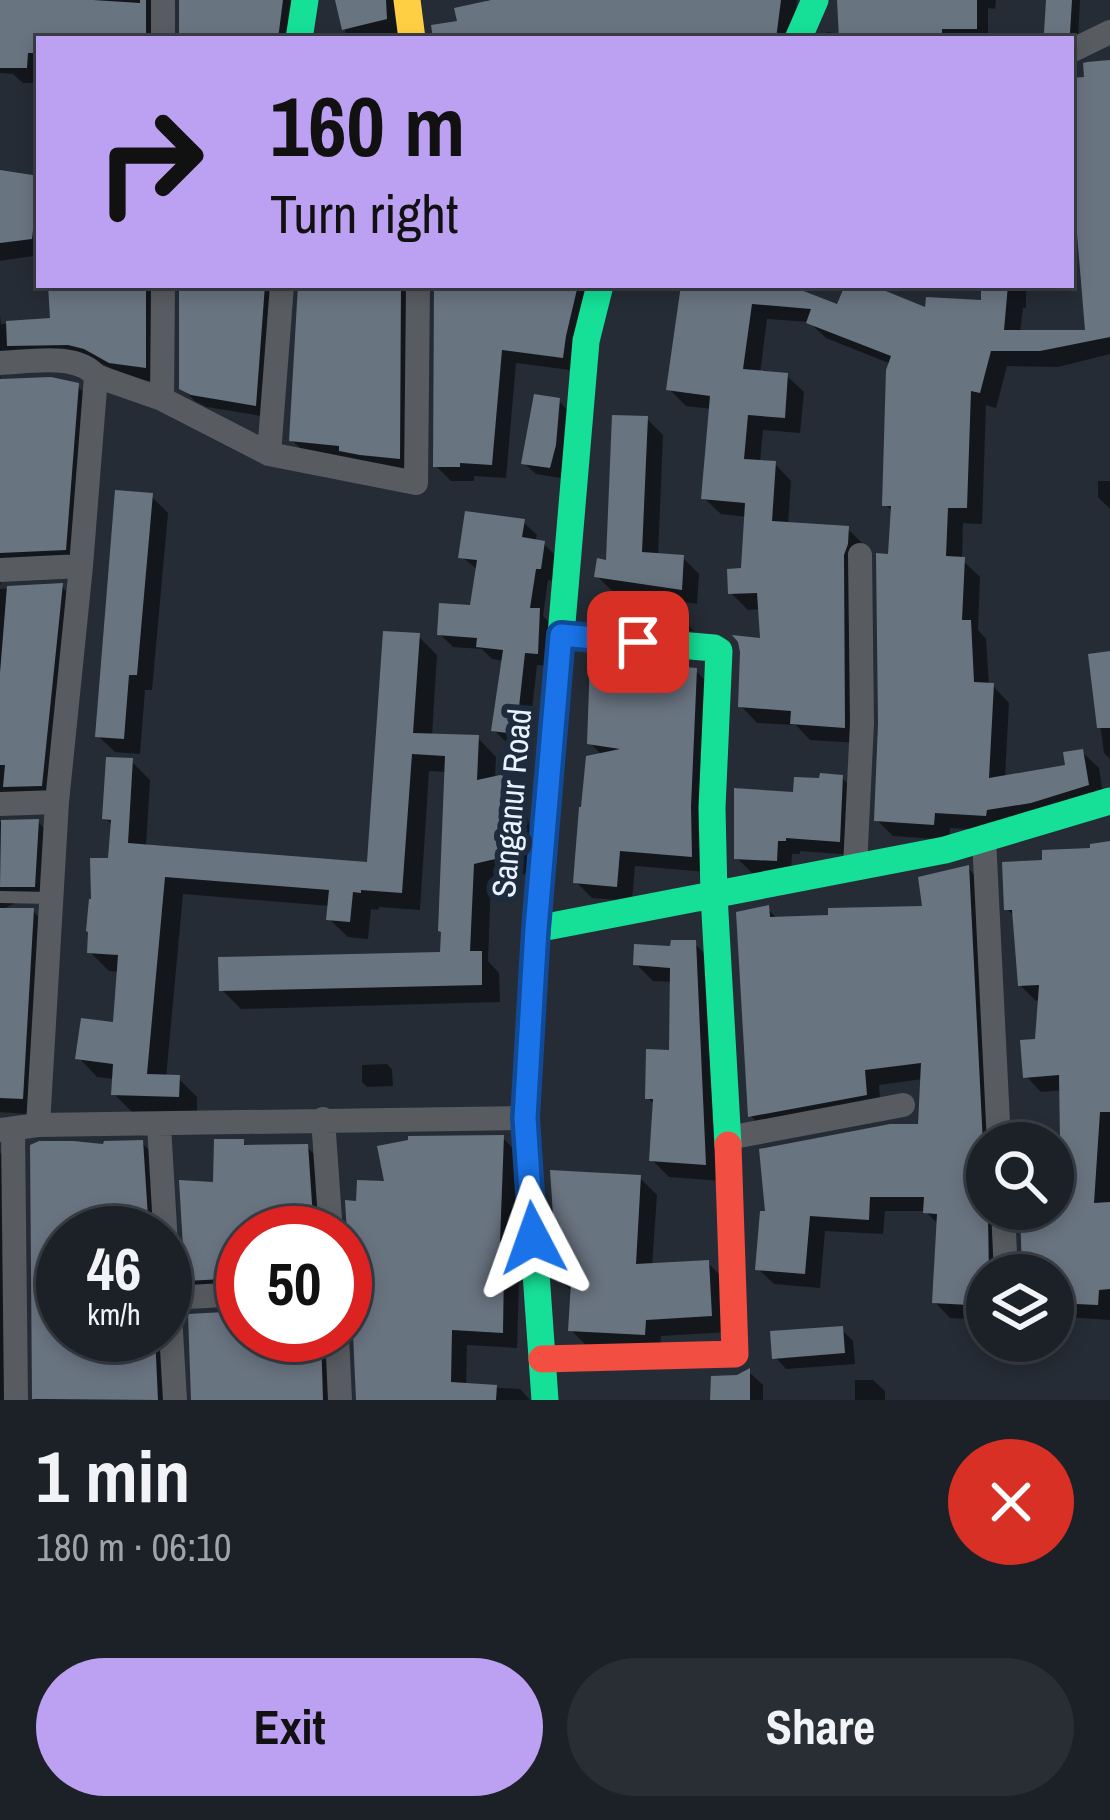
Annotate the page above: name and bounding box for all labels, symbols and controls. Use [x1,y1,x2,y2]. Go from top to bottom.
text: 160 m [270,69,465,182]
icon: right [72,84,228,240]
text: Turn right [270,177,458,250]
pin [587,591,689,693]
icon: arrive [605,609,671,675]
street label: Sanganur Road [481,707,541,899]
map controls [966,1122,1074,1362]
button: search [966,1122,1074,1230]
position arrow [470,1175,596,1301]
speed limit sign: 50 [216,1206,372,1362]
text: 46 [87,1228,141,1309]
button: layers [966,1254,1074,1362]
text: km/h [87,1294,141,1334]
text: 1 min [36,1427,190,1524]
button: close [948,1439,1074,1565]
text: 180 m · 06:10 [36,1521,232,1573]
button: Exit [36,1658,543,1796]
button: Share [567,1658,1074,1796]

